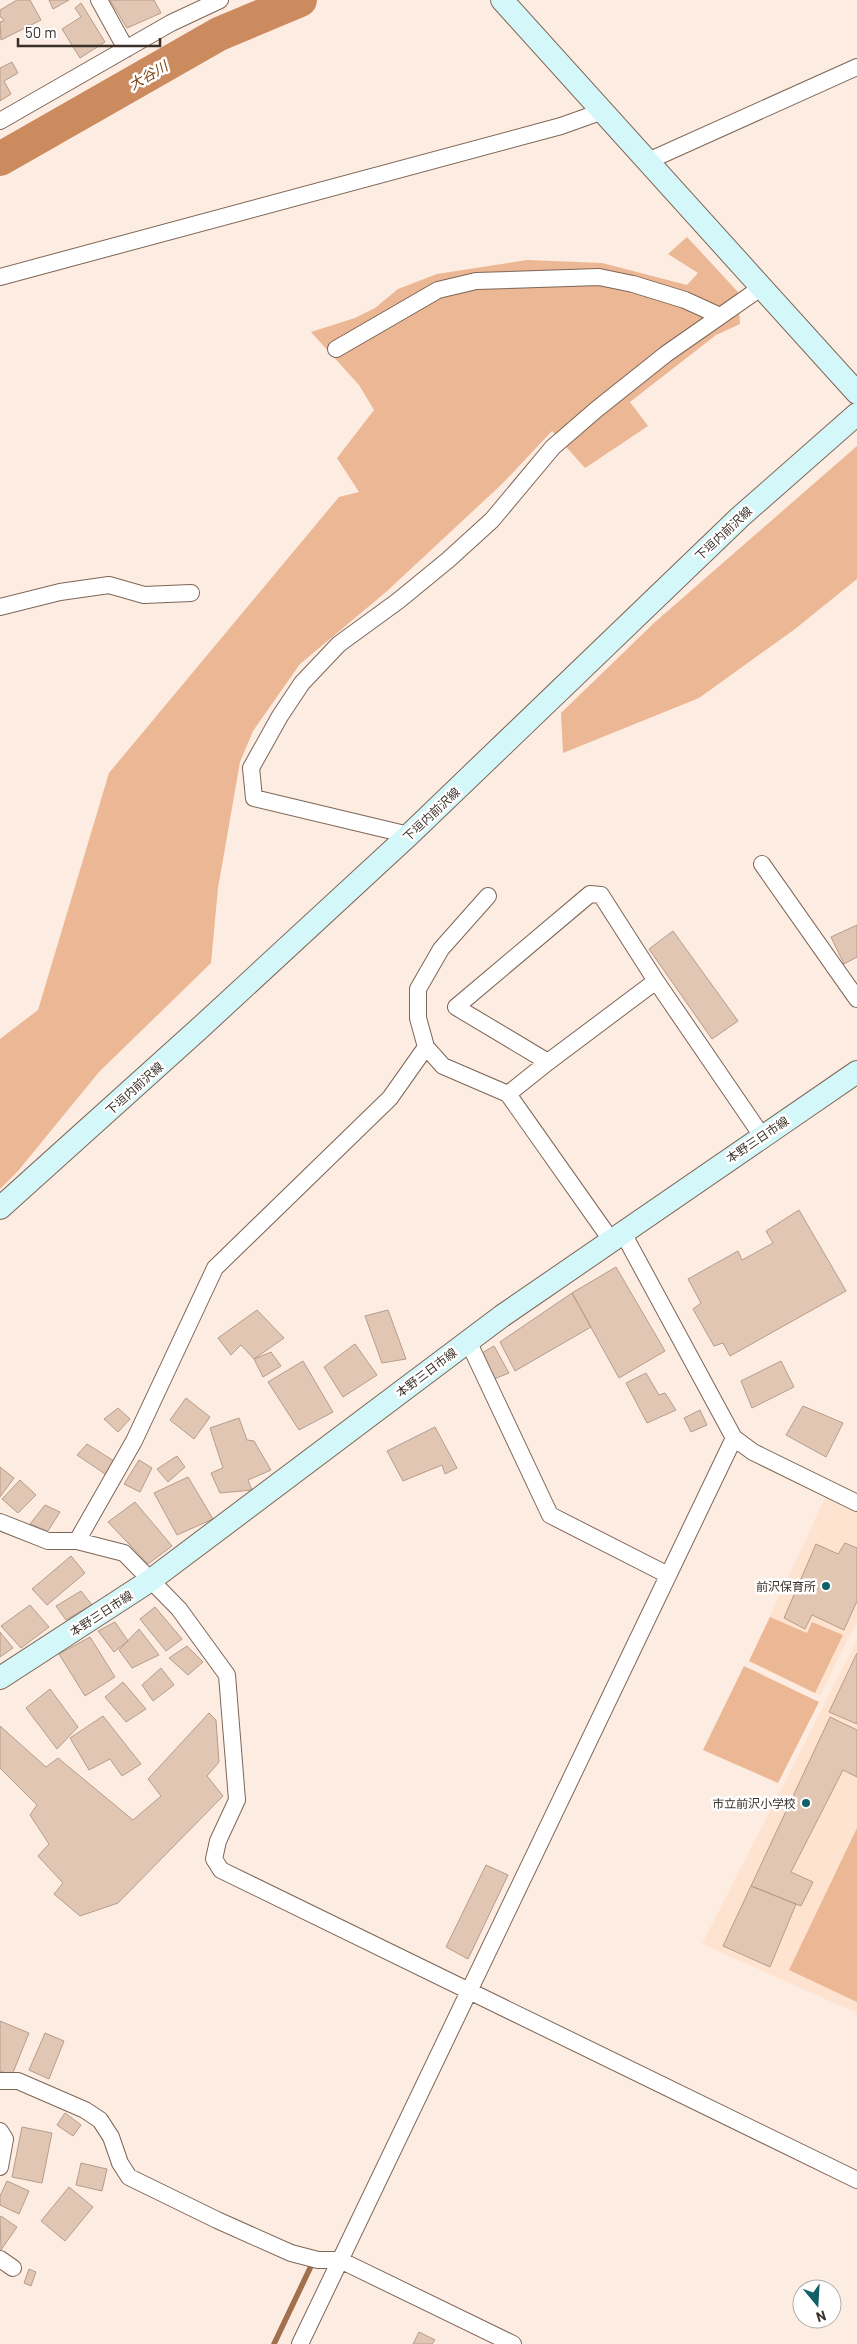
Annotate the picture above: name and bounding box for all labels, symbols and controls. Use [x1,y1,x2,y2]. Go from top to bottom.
scale bar [18,15,160,47]
text: 50 m [25,23,57,41]
water label: 大谷川 [126,56,172,93]
street label: 下垣内前沢線 [692,503,754,563]
street label: 下垣内前沢線 [400,784,462,844]
street label: 下垣内前沢線 [103,1059,165,1117]
street label: 本野三日市線 [723,1113,791,1165]
street label: 本野三日市線 [393,1345,459,1399]
place label: 前沢保育所 [756,1579,816,1593]
marker: 前沢保育所 [820,1580,832,1592]
street label: 本野三日市線 [67,1588,135,1638]
place label: 市立前沢小学校 [712,1796,796,1810]
marker: 市立前沢小学校 [800,1797,812,1809]
north arrow [792,2279,842,2329]
text: N [814,2307,828,2326]

